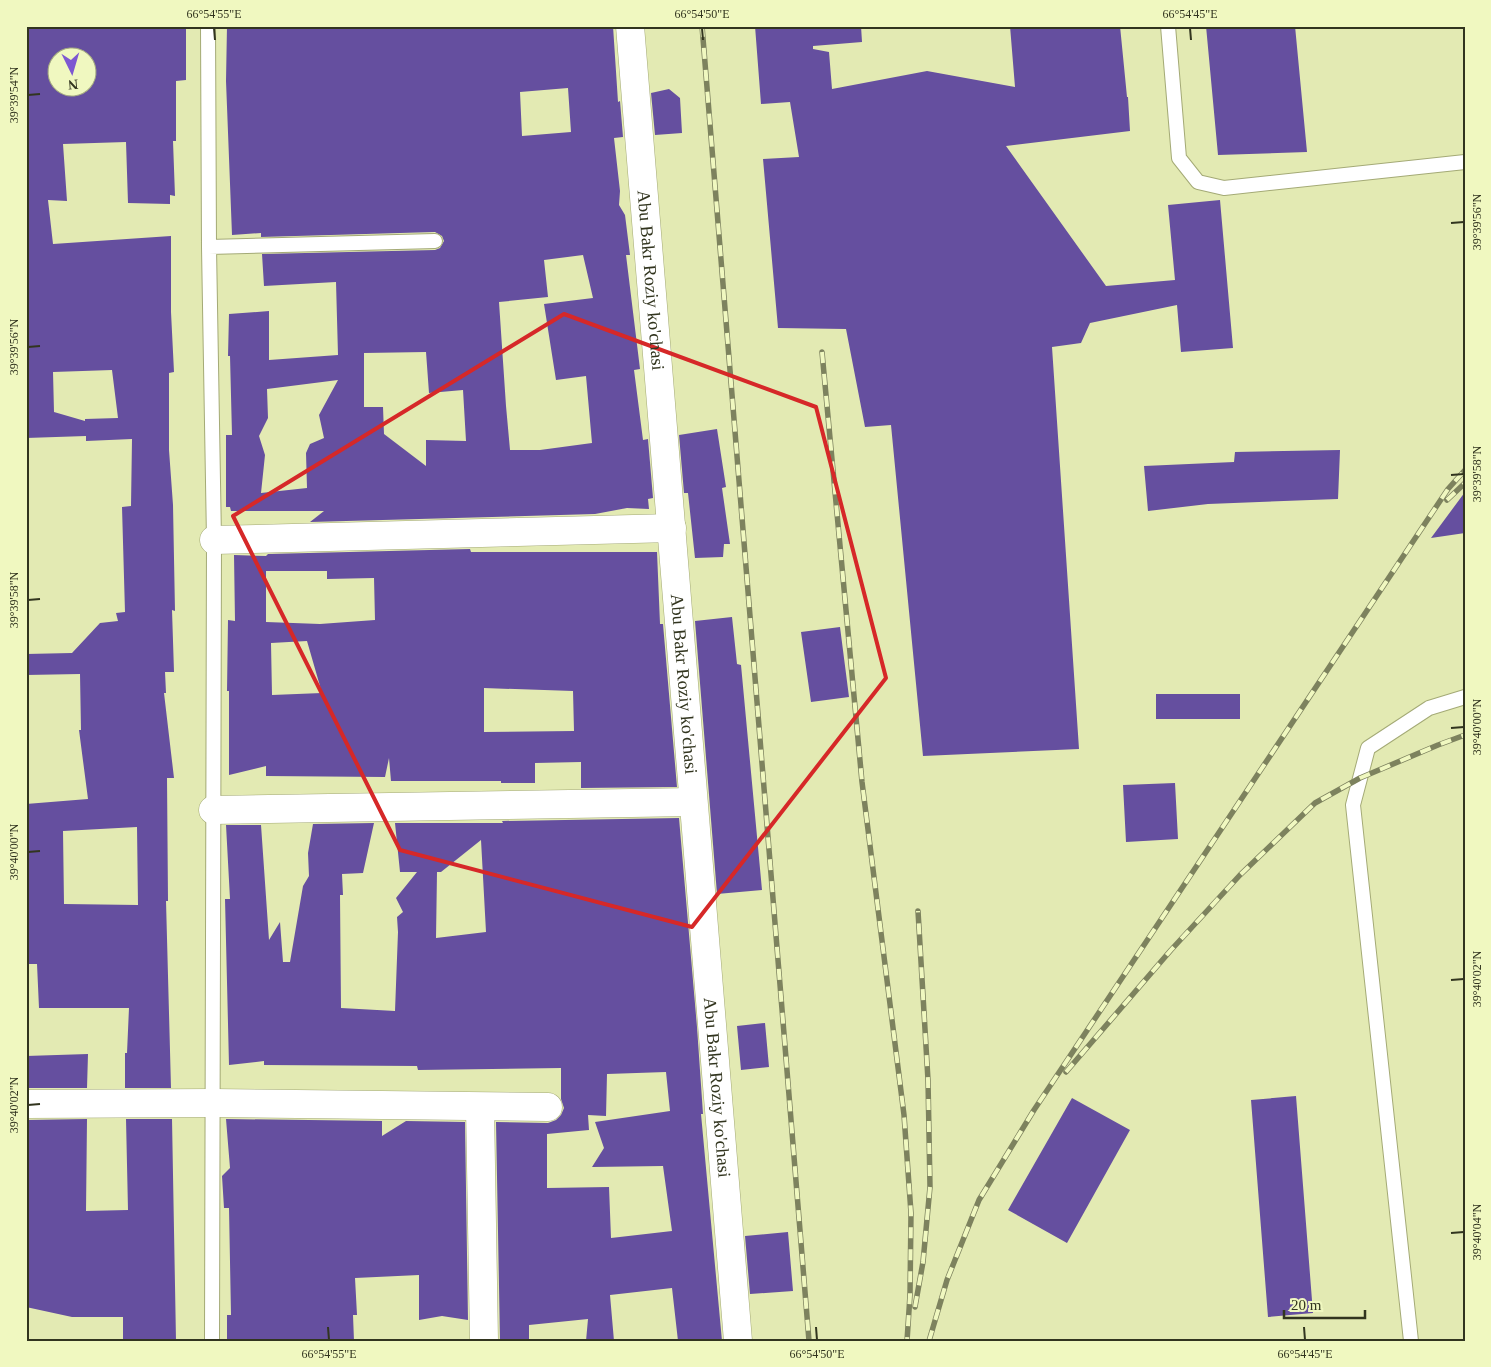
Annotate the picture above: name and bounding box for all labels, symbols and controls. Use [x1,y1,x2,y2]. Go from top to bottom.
text: 66°54'55"E [186,7,242,21]
text: 66°54'50"E [674,7,730,21]
text: 66°54'45"E [1162,7,1218,21]
north arrow [48,48,98,98]
text: 39°39'54"N [7,66,21,123]
text: N [67,77,79,92]
street label: Abu Bakr Roziy ko'chasi [634,189,668,371]
text: 39°39'56"N [1470,193,1484,250]
text: 39°39'56"N [7,318,21,375]
text: 39°39'58"N [1470,445,1484,502]
text: 39°39'58"N [7,571,21,628]
street label: Abu Bakr Roziy ko'chasi [667,593,701,775]
text: 39°40'00"N [1470,698,1484,755]
text: 39°40'00"N [7,823,21,880]
text: 39°40'02"N [1470,950,1484,1007]
street label: Abu Bakr Roziy ko'chasi [700,996,735,1178]
text: 39°40'02"N [7,1076,21,1133]
text: 39°40'04"N [1470,1203,1484,1260]
scale bar [1284,1287,1365,1319]
text: 20 m [1291,1297,1322,1313]
text: 66°54'55"E [301,1347,357,1361]
text: 66°54'50"E [789,1347,845,1361]
text: 66°54'45"E [1277,1347,1333,1361]

